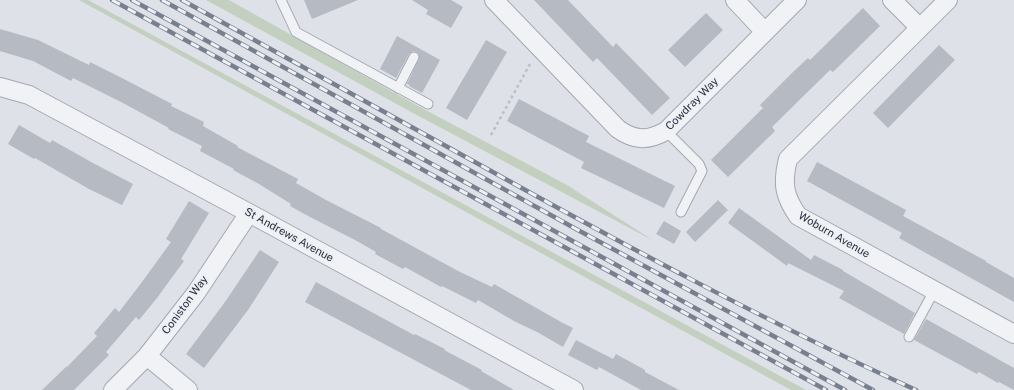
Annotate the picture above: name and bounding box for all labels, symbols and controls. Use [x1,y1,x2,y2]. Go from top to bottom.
street label: Cowdray Way [663,75,721,133]
street label: St Andrews Avenue [242,205,336,265]
street label: Woburn Avenue [796,209,872,261]
street label: Coniston Way [159,273,211,337]

